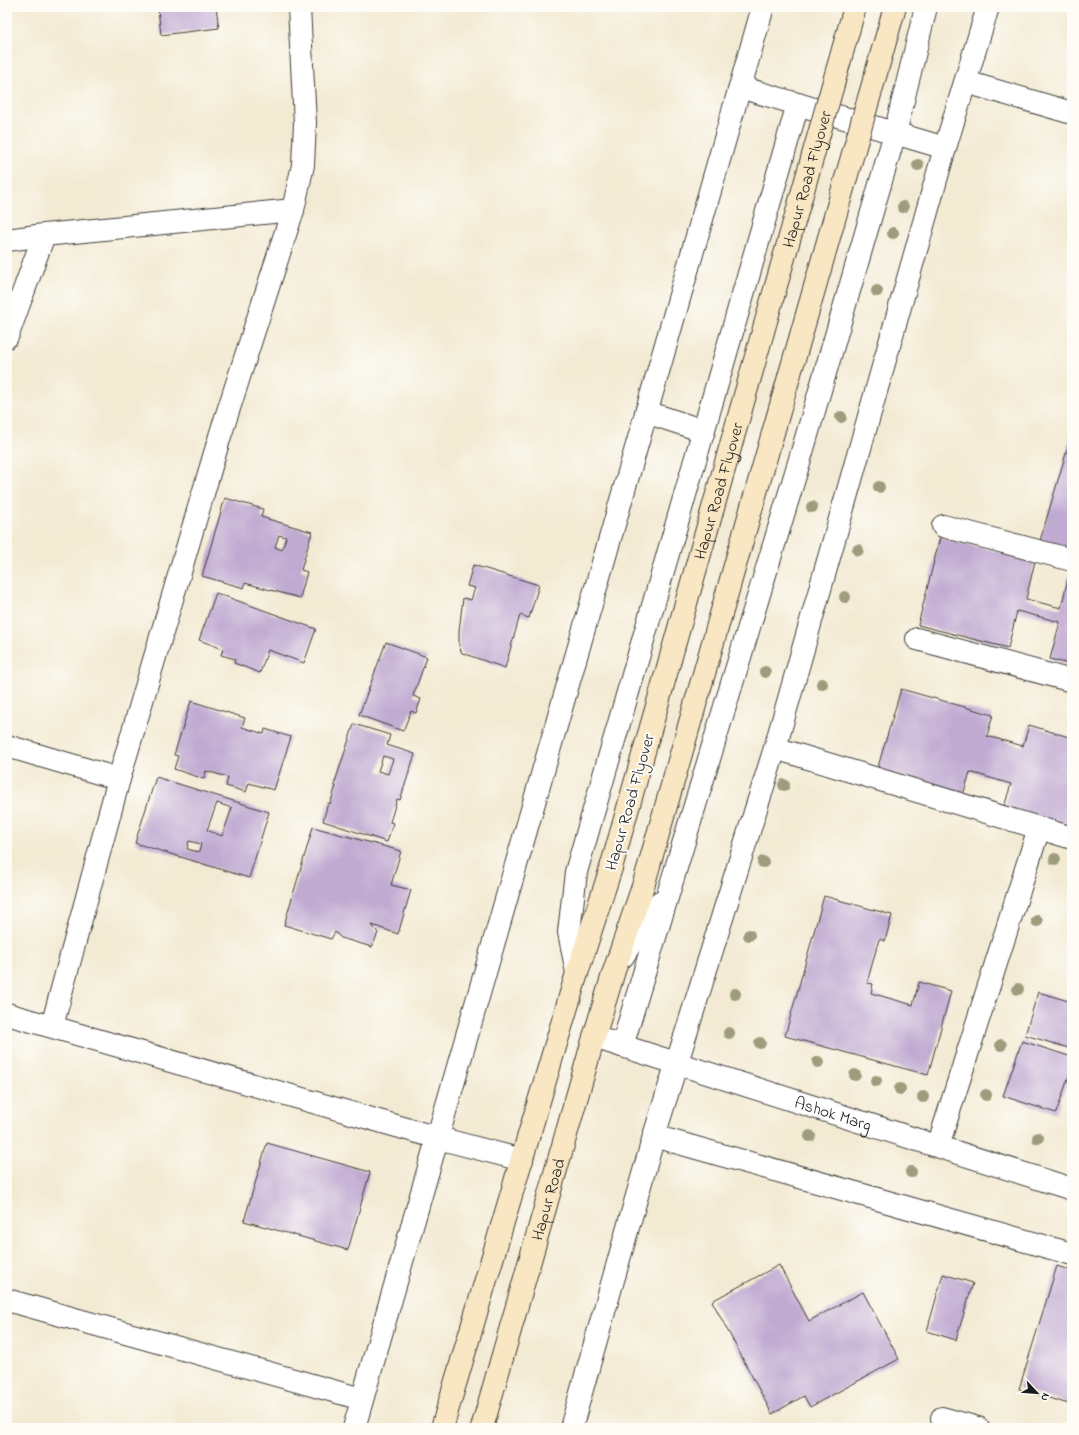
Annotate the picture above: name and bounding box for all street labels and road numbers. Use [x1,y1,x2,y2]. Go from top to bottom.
street label: Hapur Road Flyover [776,107,839,251]
street label: Hapur Road Flyover [688,419,751,563]
street label: Hapur Road Flyover [599,730,663,874]
street label: Ashok Marg [791,1091,875,1140]
street label: Hapur Road [525,1155,573,1244]

